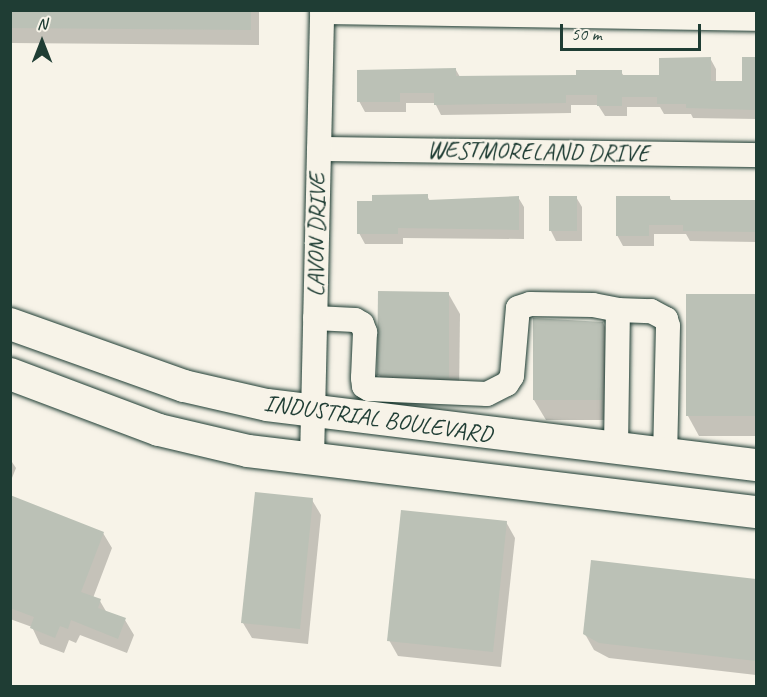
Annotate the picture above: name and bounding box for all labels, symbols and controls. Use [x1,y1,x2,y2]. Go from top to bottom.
north arrow [12,12,72,72]
scale bar [563,12,704,50]
text: N [37,14,47,34]
text: 50 m [571,23,602,45]
street label: WESTMORELAND DRIVE [427,136,649,168]
street label: LAVON DRIVE [302,173,332,297]
street label: INDUSTRIAL BOULEVARD [262,389,494,449]

